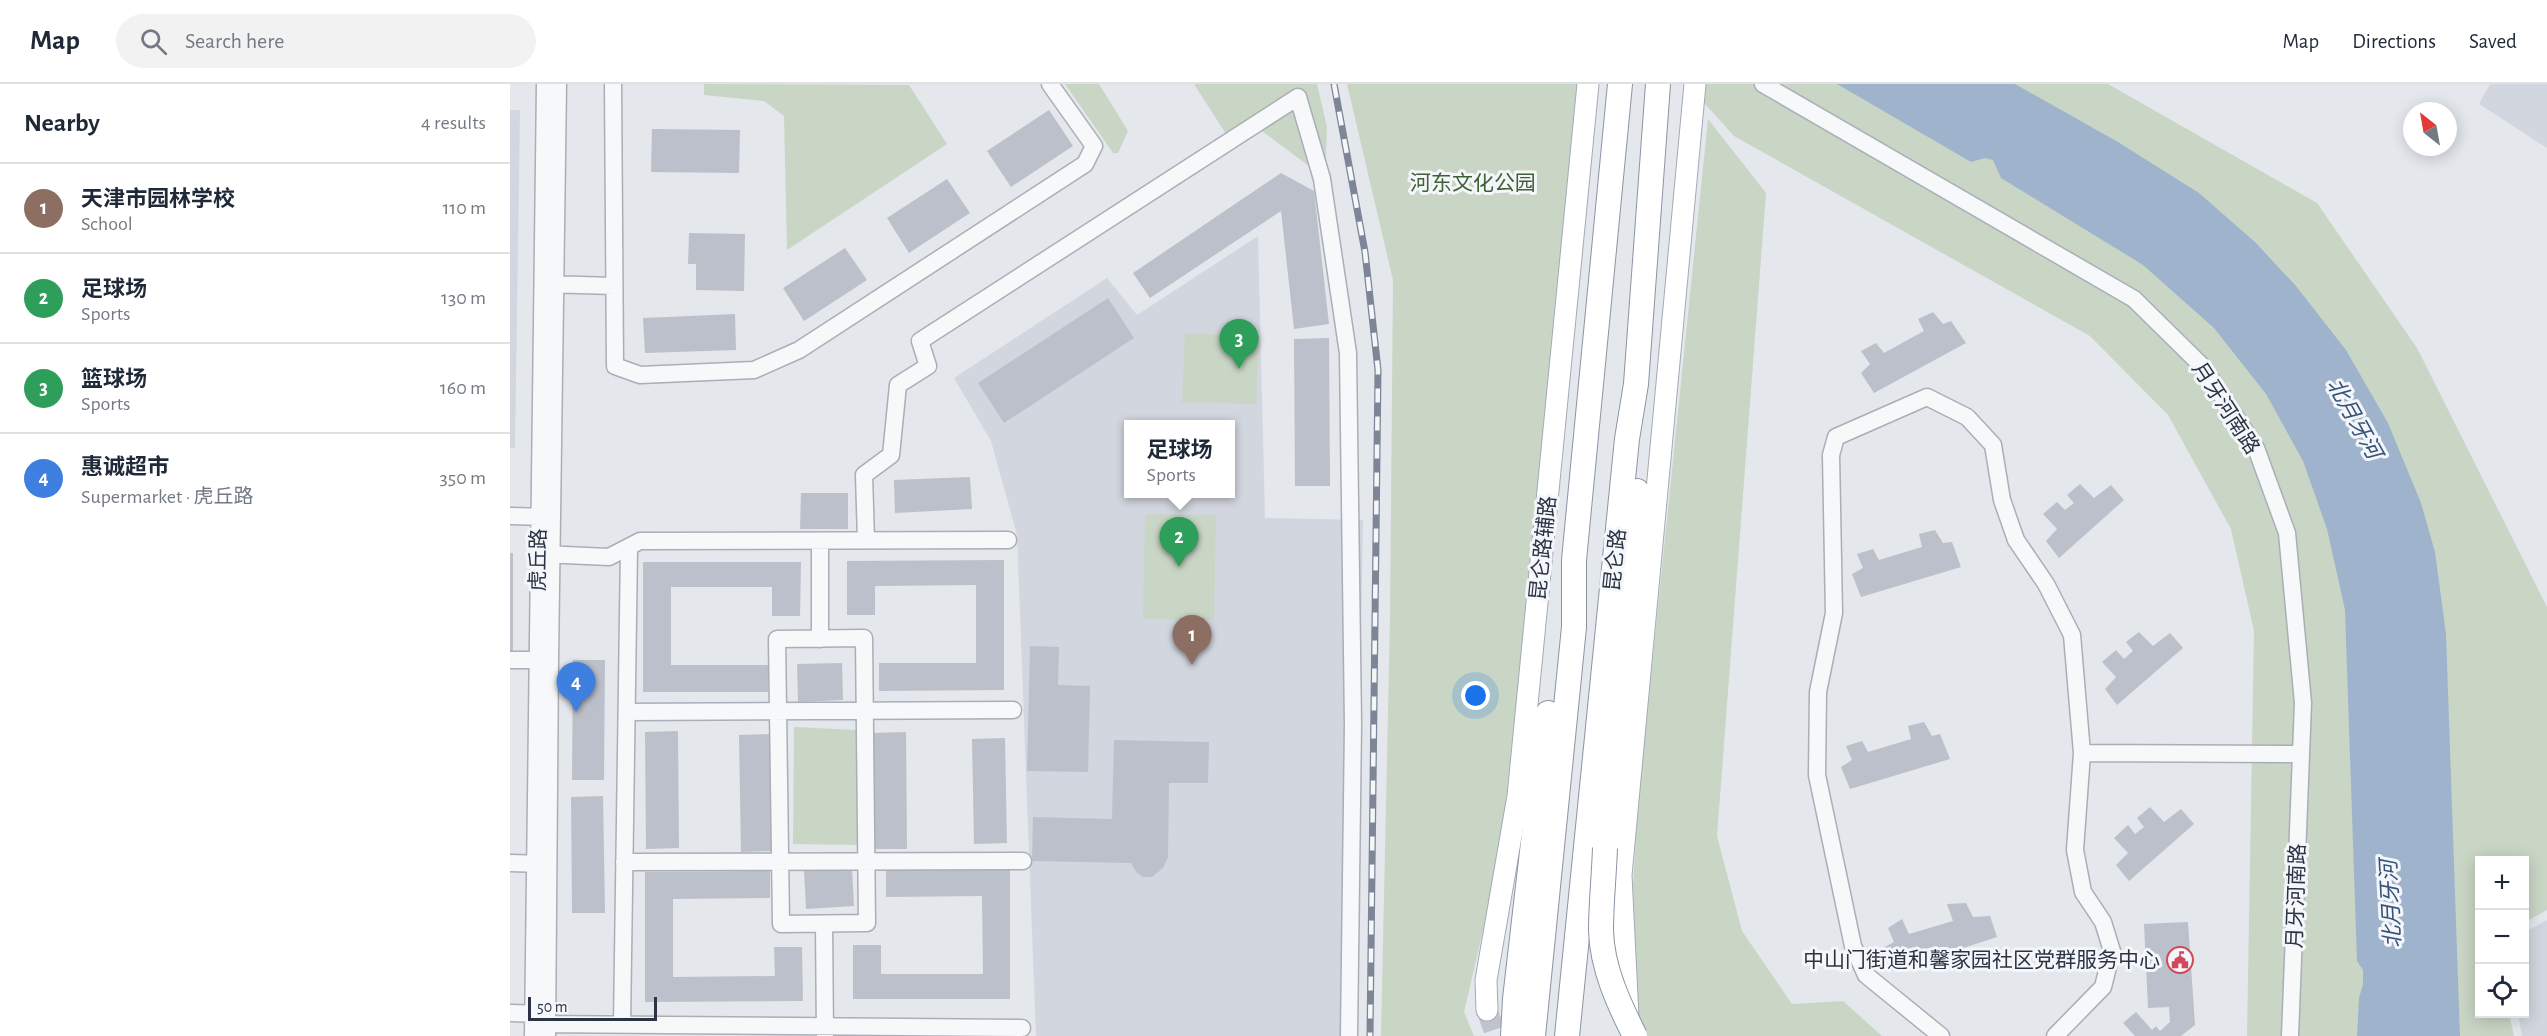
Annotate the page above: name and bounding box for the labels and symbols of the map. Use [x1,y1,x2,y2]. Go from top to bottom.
north arrow [2403,102,2457,156]
park label: 河东文化公园 [1410,172,1536,194]
pin: 3 [1220,320,1258,369]
street label: 月牙河南路 [2188,358,2264,458]
water label: 北月牙河 [2323,374,2388,466]
street label: 昆仑路辅路 [1527,495,1559,601]
pin: 2 [1160,518,1198,567]
street label: 虎丘路 [526,528,550,592]
street label: 昆仑路 [1601,528,1629,592]
pin: 1 [1172,616,1212,665]
pin: 4 [556,662,596,712]
your location [1461,681,1490,710]
street label: 月牙河南路 [2283,843,2309,949]
water label: 北月牙河 [2377,855,2404,949]
public building icon: 中山门街道和馨家园社区党群服务中心 [2165,945,2195,975]
place label: 中山门街道和馨家园社区党群服务中心 [1803,949,2160,971]
scale bar [528,994,657,1022]

